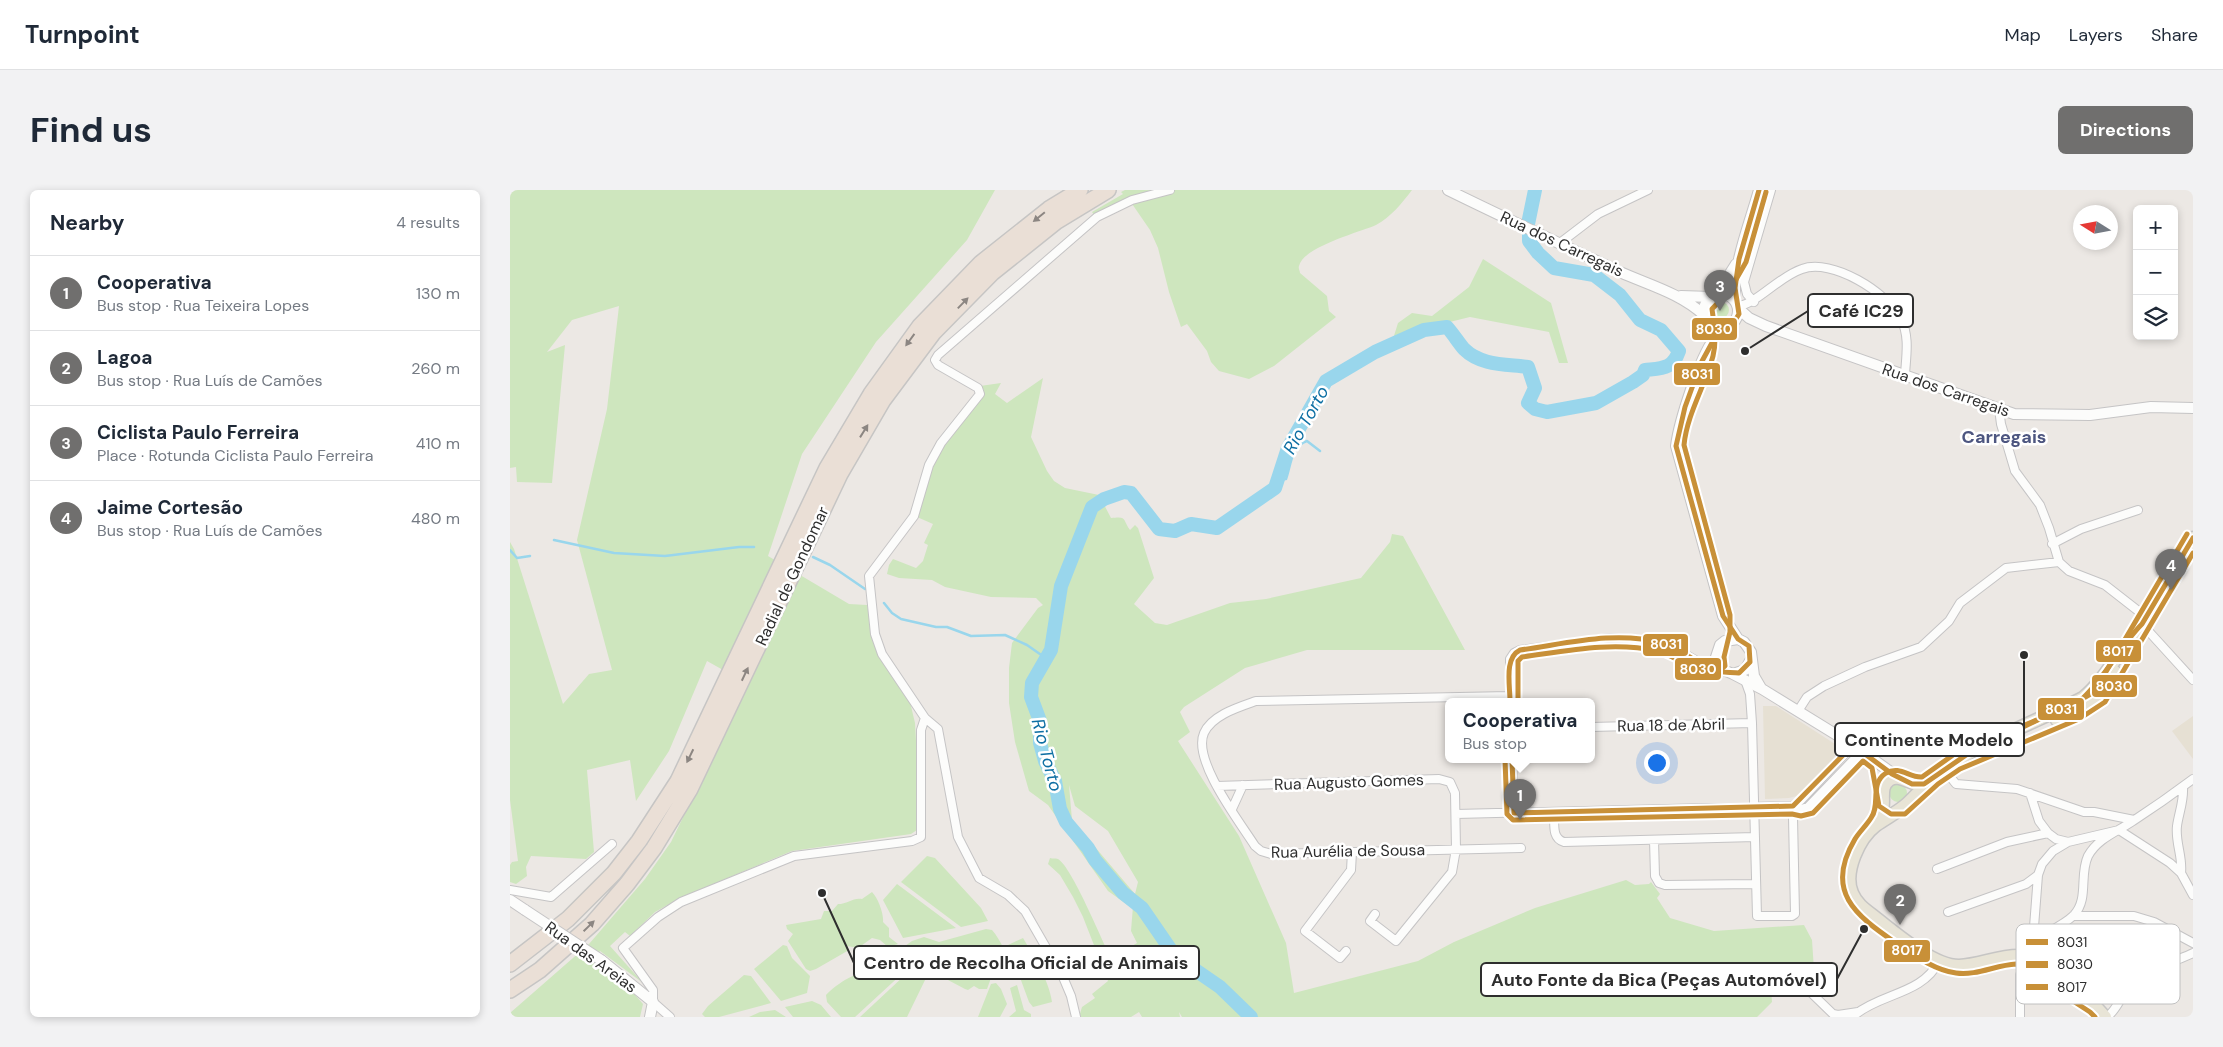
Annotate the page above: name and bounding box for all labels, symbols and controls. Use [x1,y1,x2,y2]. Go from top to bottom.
text: Turnpoint [25,19,140,50]
text: Map [2005,23,2041,47]
text: Layers [2069,23,2123,47]
text: Share [2151,23,2198,47]
button: Directions [2058,106,2193,154]
text: Find us [30,107,152,153]
north arrow [2073,205,2118,250]
map controls [2133,205,2178,340]
button: + [2133,205,2178,250]
street label: Rua dos Carregais [1497,206,1627,282]
text: Nearby [50,209,124,237]
one-way arrow [1033,211,1046,222]
text: 4 results [396,212,460,233]
button: − [2133,250,2178,295]
text: Cooperativa [97,270,212,295]
pin: 3 [1704,270,1736,311]
text: 1 [63,283,69,304]
text: 130 m [416,283,460,304]
callout: Café IC29 [1808,294,1913,327]
text: Bus stop · Rua Teixeira Lopes [97,295,309,316]
button: layers [2133,295,2178,340]
one-way arrow [957,297,969,309]
text: Café IC29 [1818,299,1904,323]
line badge: 8030 [1691,317,1738,341]
text: 8030 [1695,320,1733,338]
one-way arrow [905,334,915,347]
text: Lagoa [97,345,152,370]
text: 2 [61,358,71,379]
text: 260 m [411,358,460,379]
street label: Rua dos Carregais [1879,358,2013,422]
line badge: 8031 [1673,362,1721,386]
text: 8031 [1681,365,1713,383]
text: Bus stop · Rua Luís de Camões [97,370,323,391]
water label: Rio Torto [1277,382,1335,458]
text: Ciclista Paulo Ferreira [97,420,299,445]
one-way arrow [859,425,868,438]
district label: Carregais [1962,425,2046,449]
text: 3 [61,433,71,454]
text: 410 m [416,433,460,454]
text: Place · Rotunda Ciclista Paulo Ferreira [97,445,374,466]
text: Jaime Cortesão [97,495,243,520]
street label: Radial de Gondomar [751,503,833,649]
text: 4 [61,508,71,529]
text: 480 m [411,508,460,529]
text: Bus stop · Rua Luís de Camões [97,520,323,541]
pin: 4 [2155,549,2187,590]
line badge: 8031 [1642,633,1689,657]
text: 8031 [1650,635,1682,653]
line badge: 8017 [2095,639,2142,663]
text: 8017 [2102,642,2134,660]
line badge: 8030 [1674,657,1722,681]
text: 8030 [1679,660,1717,678]
one-way arrow [741,667,749,681]
line badge: 8030 [2091,674,2138,698]
text: 8030 [2095,677,2133,695]
line badge: 8031 [2037,697,2085,721]
popup [1445,698,1595,763]
text: 8031 [2045,700,2077,718]
text: Cooperativa [1463,708,1577,733]
street label: Rua 18 de Abril [1617,714,1725,736]
water label: Rio Torto [1026,716,1068,794]
callout: Continente Modelo [1835,723,2024,756]
text: Continente Modelo [1844,728,2014,752]
text: Bus stop [1463,733,1527,754]
one-way arrow [686,749,694,763]
your location [1644,750,1670,776]
street label: Rua Augusto Gomes [1274,769,1424,795]
pin: 1 [1504,779,1536,820]
street label: Rua Aurélia de Sousa [1271,839,1425,863]
pin: 2 [1884,884,1916,925]
street label: Rua das Areias [541,917,641,997]
one-way arrow [583,920,595,932]
legend [2016,924,2180,1004]
text: 8031 [2057,933,2088,951]
line badge: 8017 [1883,939,1931,963]
text: 8017 [1891,941,1923,959]
callout: Centro de Recolha Oficial de Animais [854,946,1199,979]
text: Centro de Recolha Oficial de Animais [864,951,1188,975]
text: 8030 [2057,955,2093,973]
callout: Auto Fonte da Bica (Peças Automóvel) [1481,963,1837,996]
text: Auto Fonte da Bica (Peças Automóvel) [1491,968,1827,992]
text: 8017 [2057,978,2087,996]

